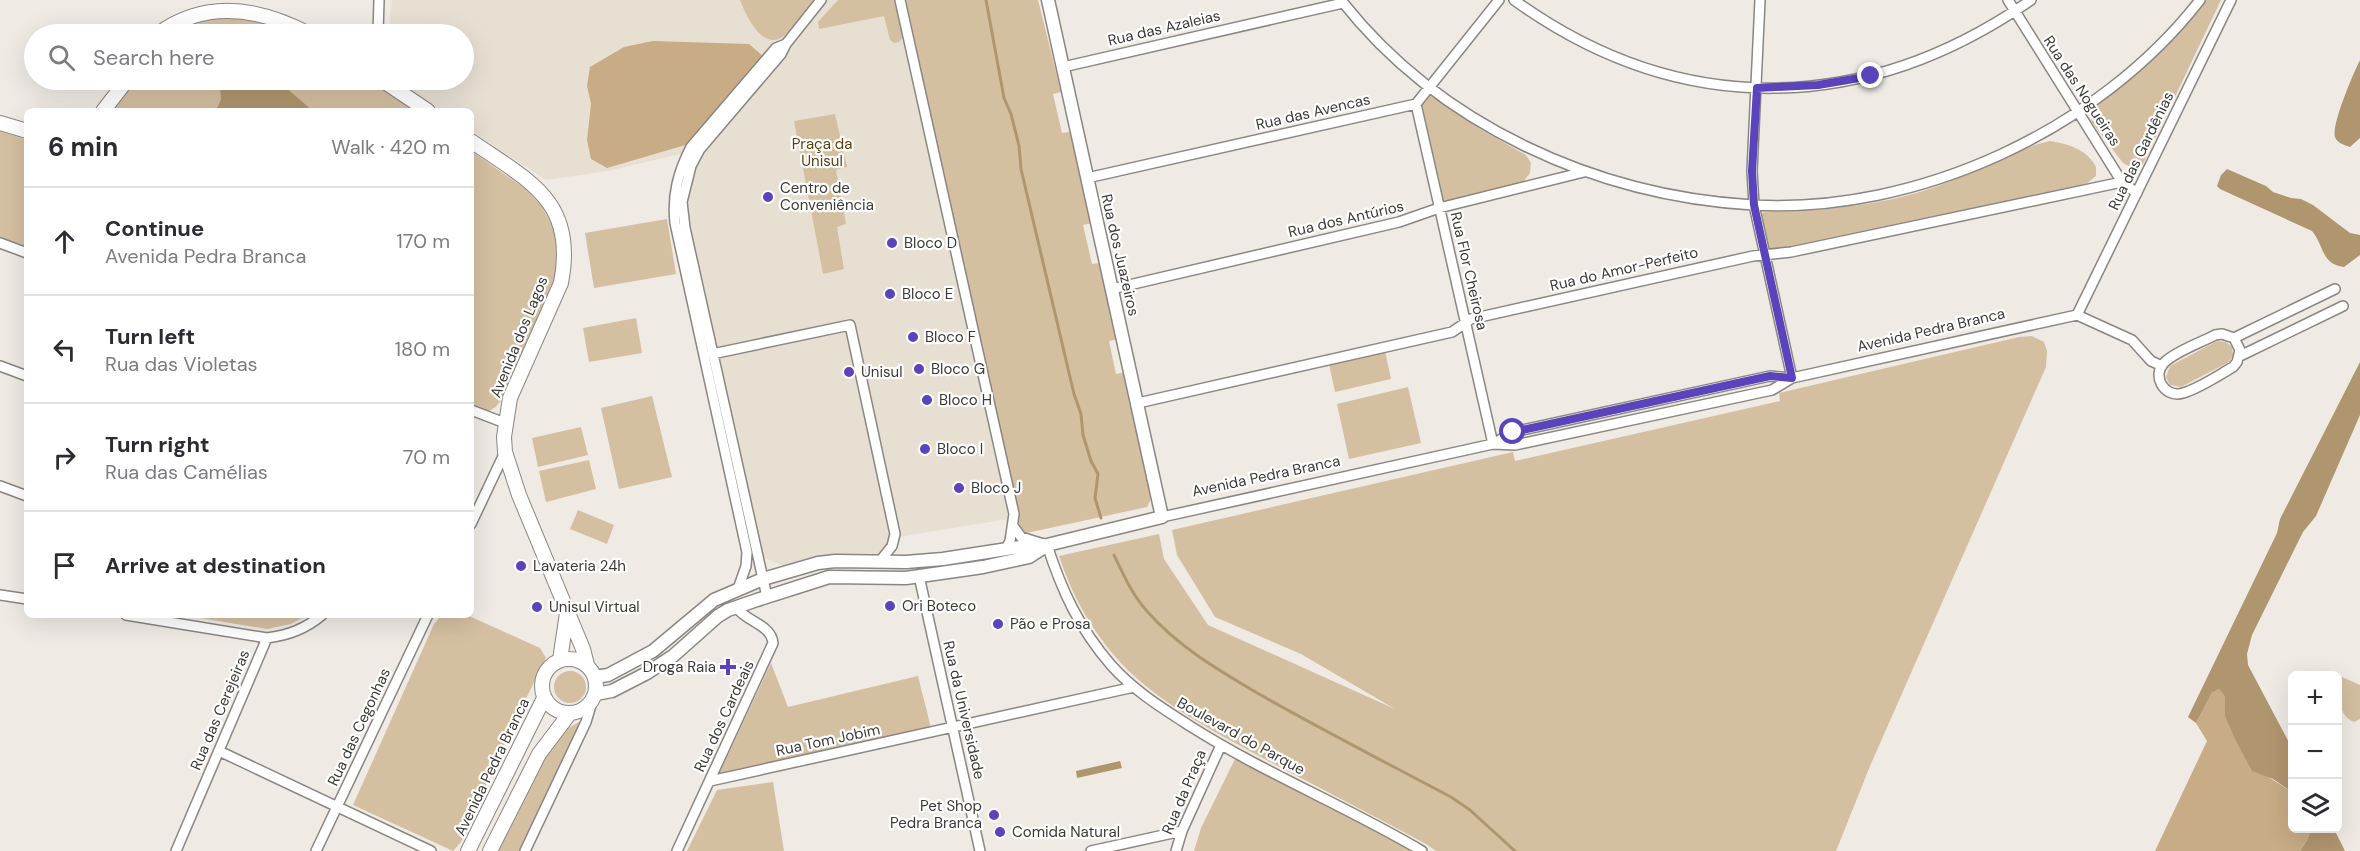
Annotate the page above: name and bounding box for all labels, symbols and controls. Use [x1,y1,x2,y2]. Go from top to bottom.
street label: Rua das Azaleias [1106,5,1222,51]
search box [24,24,474,90]
street label: Rua das Nogueiras [2039,32,2125,150]
icon: search [45,41,78,74]
text: Search here [93,43,214,72]
route end [1857,62,1883,88]
street label: Rua das Gardênias [2104,88,2178,214]
street label: Rua das Avencas [1254,89,1372,135]
text: 6 min [48,130,118,164]
text: Walk · 420 m [331,134,450,160]
park label: Praça da Unisul [792,134,852,171]
place label: Centro de Conveniência [780,178,874,215]
marker: Centro de Conveniência [761,190,775,204]
street label: Rua dos Juazeiros [1096,192,1144,318]
street label: Rua dos Antúrios [1286,196,1406,242]
street label: Rua Flor Cheirosa [1446,210,1492,332]
text: Continue [105,214,204,243]
icon: ahead [48,225,81,258]
text: 170 m [397,228,450,254]
place label: Bloco D [904,233,957,253]
marker: Bloco D [885,236,899,250]
street label: Rua do Amor-Perfeito [1548,242,1700,296]
text: Avenida Pedra Branca [105,243,306,269]
street label: Avenida dos Lagos [485,273,553,401]
place label: Bloco E [902,284,953,304]
marker: Bloco E [883,287,897,301]
street label: Avenida Pedra Branca [1855,303,2007,357]
text: Turn left [105,322,195,351]
place label: Bloco F [925,327,976,347]
marker: Bloco F [906,330,920,344]
icon: left [48,333,81,366]
text: 180 m [395,336,450,362]
text: Rua das Violetas [105,351,258,377]
place label: Bloco G [931,359,985,379]
place label: Unisul [861,362,903,382]
marker: Bloco G [912,362,926,376]
marker: Unisul [842,365,856,379]
place label: Bloco H [939,390,992,410]
marker: Bloco H [920,393,934,407]
route start [1499,418,1525,444]
text: Turn right [105,430,210,459]
place label: Bloco I [937,439,983,459]
icon: right [48,441,81,474]
marker: Bloco I [918,442,932,456]
text: 70 m [403,444,450,470]
street label: Avenida Pedra Branca [1190,451,1342,501]
text: Rua das Camélias [105,459,268,485]
place label: Bloco J [971,478,1021,498]
marker: Bloco J [952,481,966,495]
icon: arrive [48,549,81,582]
text: Arrive at destination [105,551,326,580]
place label: Lavateria 24h [533,556,626,576]
marker: Lavateria 24h [514,559,528,573]
place label: Ori Boteco [902,596,976,616]
place label: Unisul Virtual [549,597,640,617]
marker: Ori Boteco [883,599,897,613]
marker: Unisul Virtual [530,600,544,614]
place label: Pão e Prosa [1010,614,1090,634]
marker: Pão e Prosa [991,617,1005,631]
street label: Rua da Universidade [938,639,990,781]
street label: Rua das Cerejeiras [186,647,254,773]
place label: Droga Raia [643,657,716,677]
street label: Rua dos Cardeais [689,657,759,775]
marker: Droga Raia [721,660,735,674]
street label: Rua das Cegonhas [323,665,395,789]
map controls [2288,671,2342,833]
button: + [2288,671,2342,725]
street label: Boulevard do Parque [1174,693,1308,779]
street label: Avenida Pedra Branca [450,695,534,839]
street label: Rua Tom Jobim [774,719,882,761]
button: − [2288,725,2342,779]
street label: Rua da Praça [1157,746,1211,838]
button: layers [2288,779,2342,833]
place label: Pet Shop Pedra Branca [890,796,982,833]
marker: Pet Shop Pedra Branca [987,808,1001,822]
place label: Comida Natural [1012,822,1120,842]
marker: Comida Natural [993,825,1007,839]

